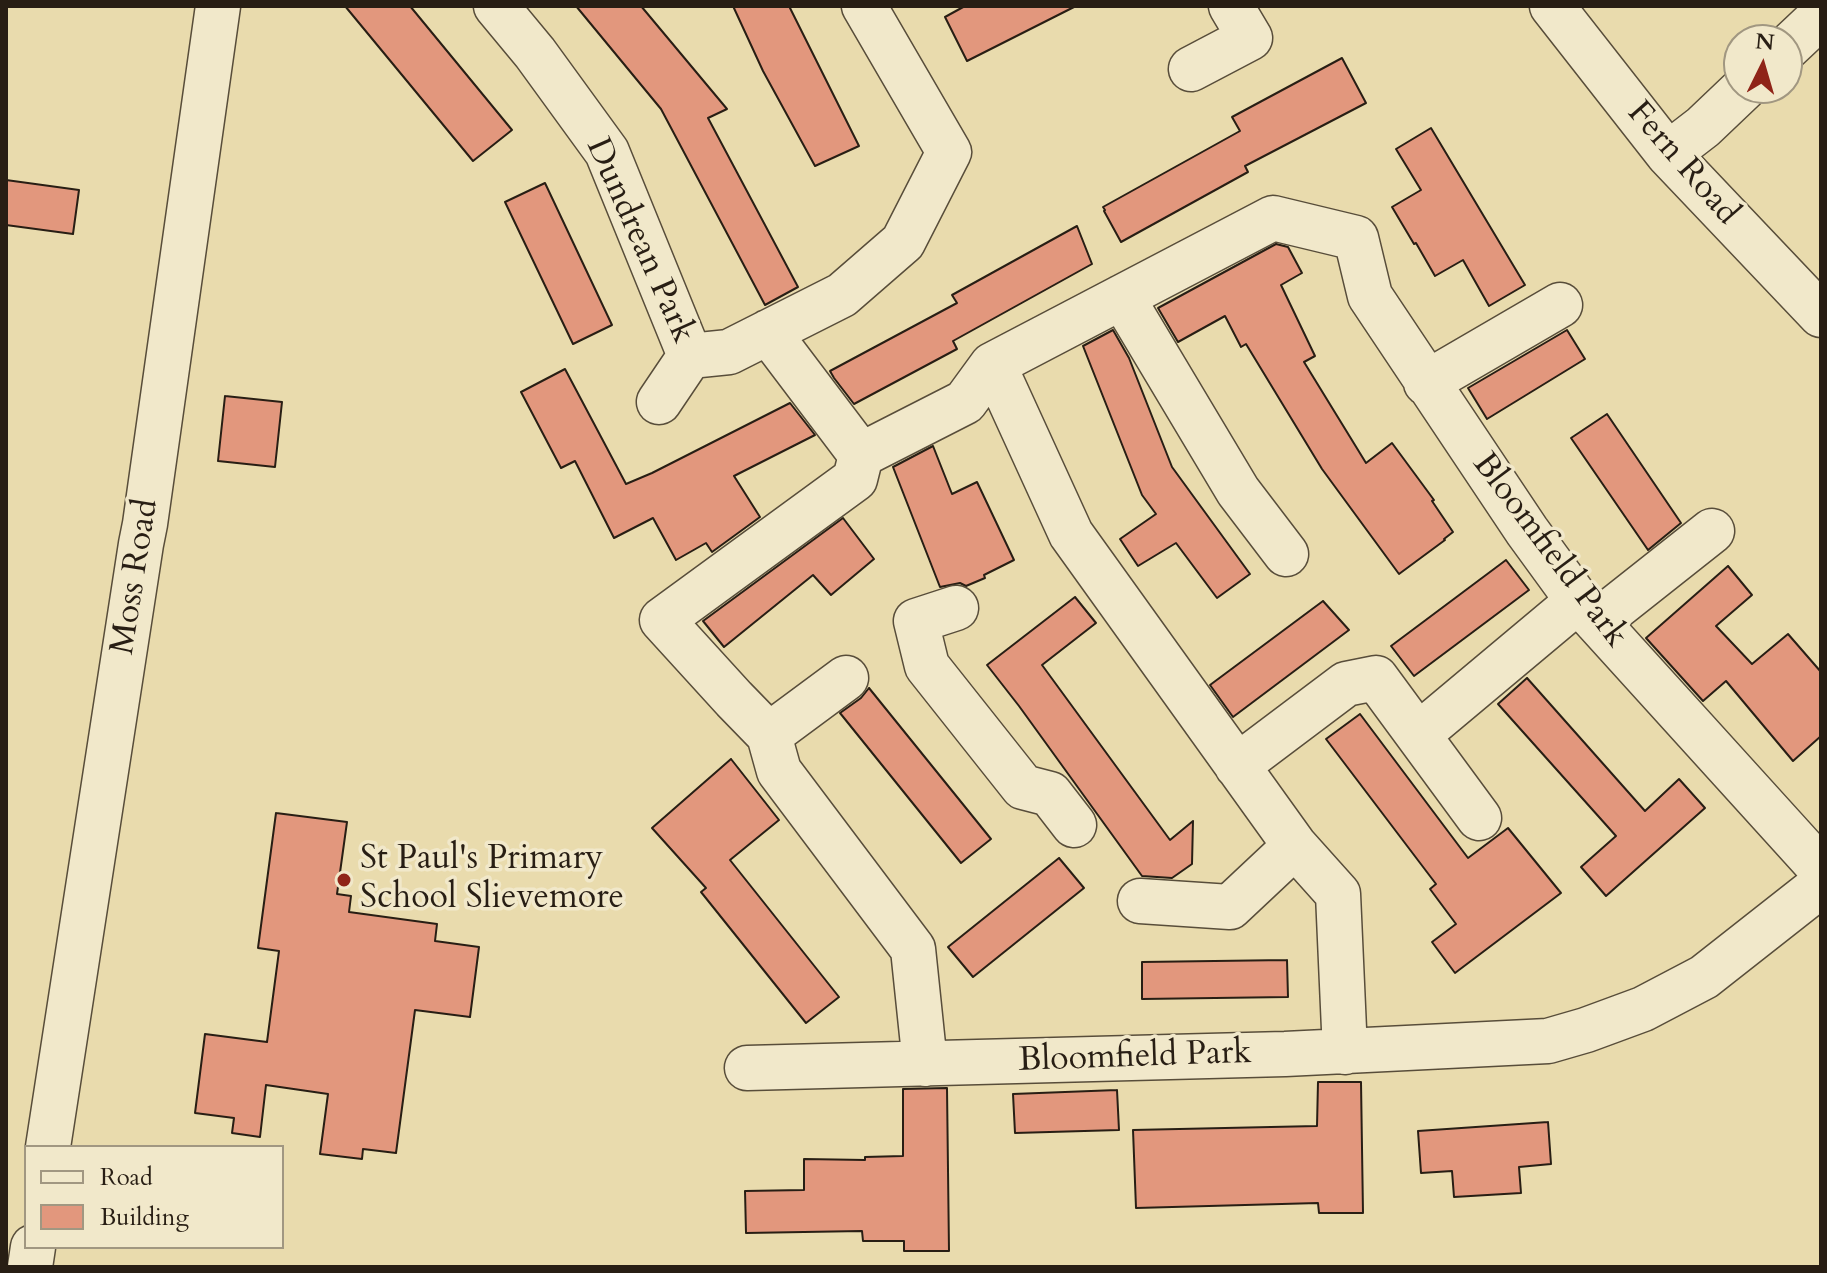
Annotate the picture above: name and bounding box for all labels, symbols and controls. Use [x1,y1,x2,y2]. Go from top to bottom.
north arrow [1723,24,1803,104]
text: N [1754,26,1776,58]
street label: Fern Road [1617,94,1747,234]
street label: Dundrean Park [576,132,702,350]
street label: Bloomfield Park [1463,446,1635,656]
street label: Moss Road [104,496,168,658]
place label: St Paul's Primary School Slievemore [360,840,624,920]
marker: St Paul's Primary School Slievemore [335,871,353,889]
street label: Bloomfield Park [1018,1034,1252,1082]
legend [24,1145,284,1249]
text: Road [100,1161,153,1194]
text: Building [100,1201,189,1234]

